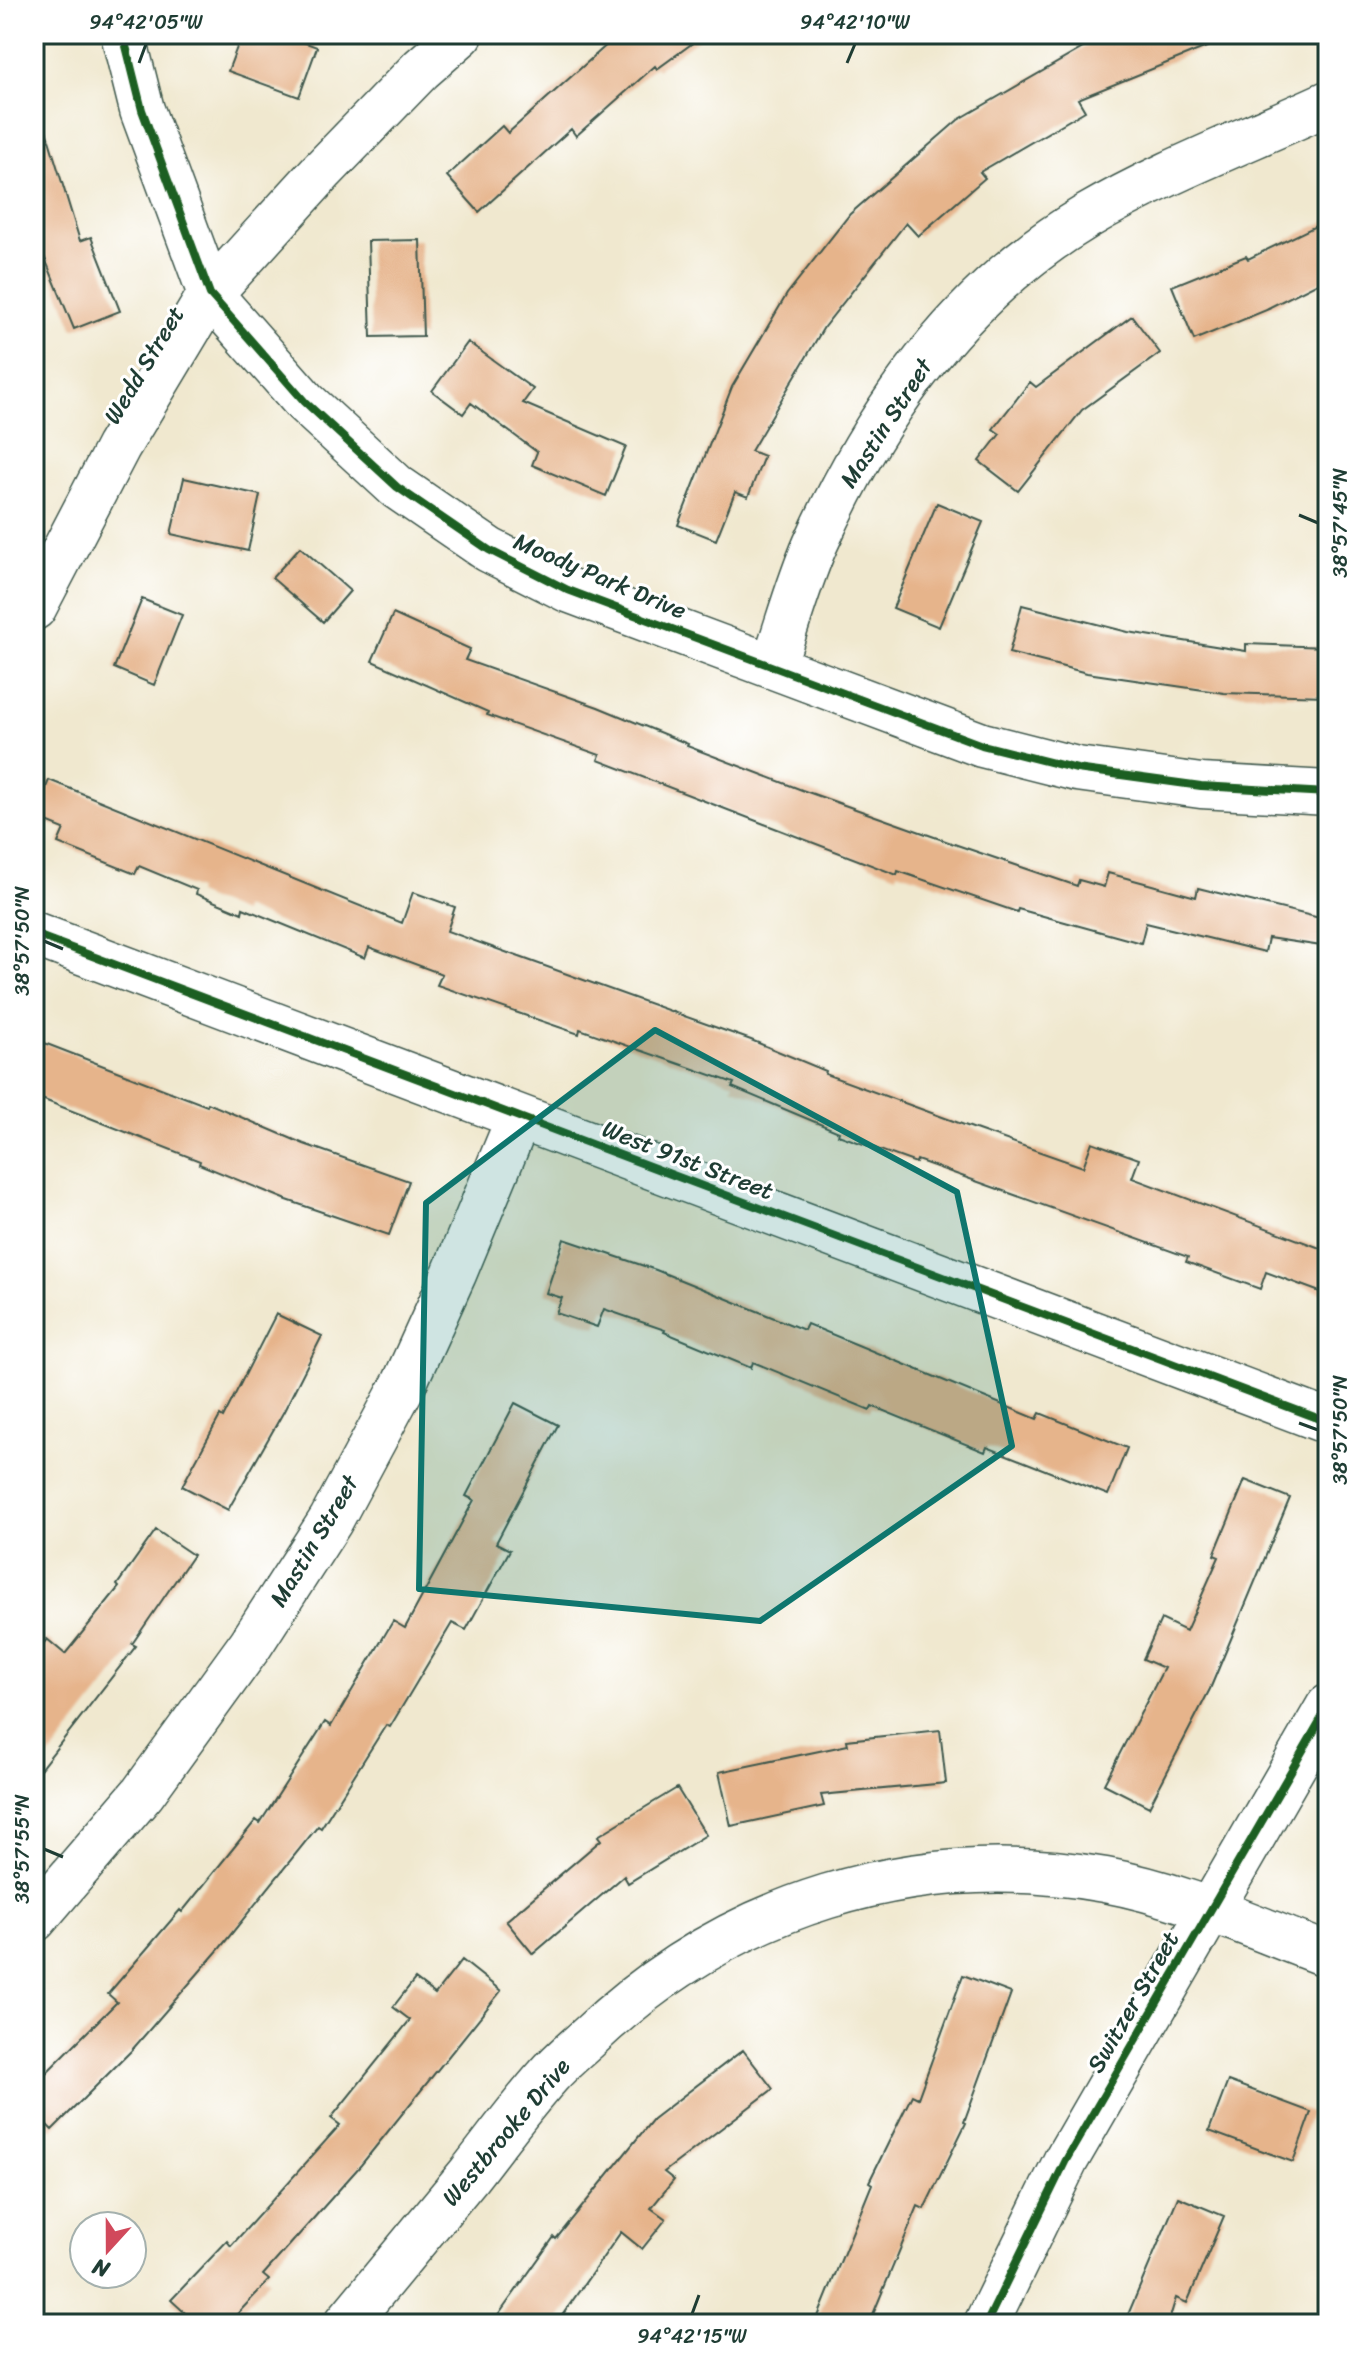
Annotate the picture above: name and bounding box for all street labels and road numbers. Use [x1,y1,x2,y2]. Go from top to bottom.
street label: Wedd Street [92,298,196,432]
street label: Mastin Street [828,348,945,497]
street label: Moody Park Drive [507,521,693,631]
street label: West 91st Street [596,1108,780,1212]
street label: Mastin Street [258,1466,371,1615]
street label: Switzer Street [1075,1923,1191,2081]
street label: Westbrooke Drive [431,2048,581,2216]

